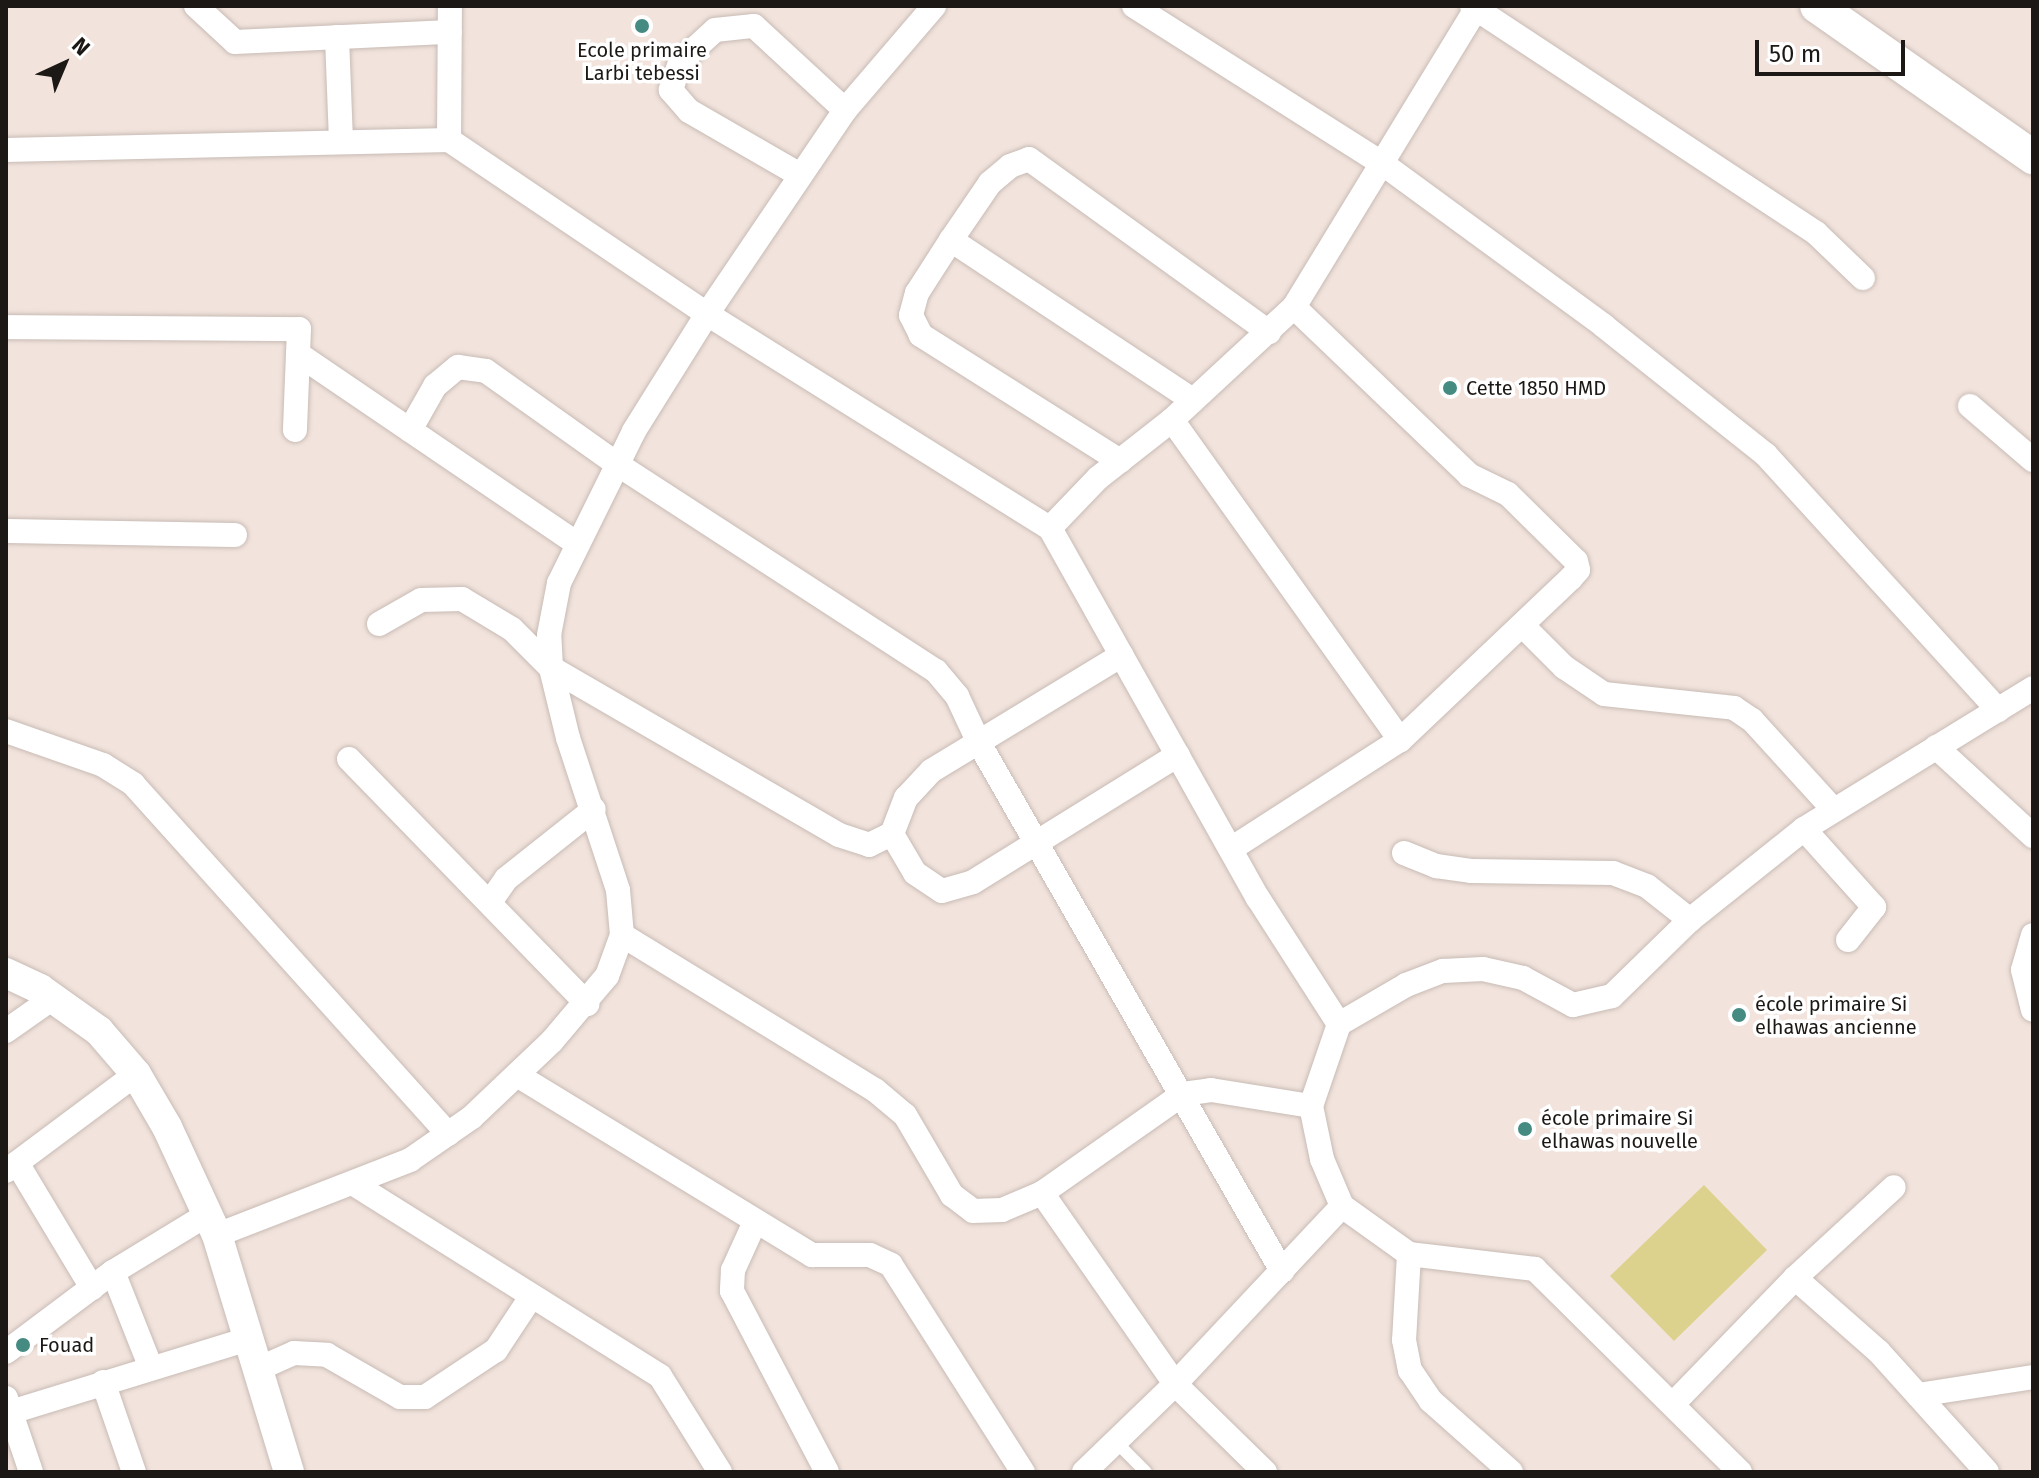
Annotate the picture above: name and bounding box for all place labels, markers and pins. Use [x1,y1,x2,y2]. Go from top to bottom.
marker: Ecole primaire Larbi tebessi [633,17,651,35]
place label: Ecole primaire Larbi tebessi [577,38,707,85]
place label: Cette 1850 HMD [1466,376,1606,400]
marker: Cette 1850 HMD [1441,379,1459,397]
place label: école primaire Si elhawas ancienne [1755,992,1917,1039]
marker: école primaire Si elhawas ancienne [1730,1006,1748,1024]
place label: école primaire Si elhawas nouvelle [1541,1106,1698,1153]
marker: école primaire Si elhawas nouvelle [1516,1120,1534,1138]
place label: Fouad [39,1333,94,1357]
marker: Fouad [14,1336,32,1354]

